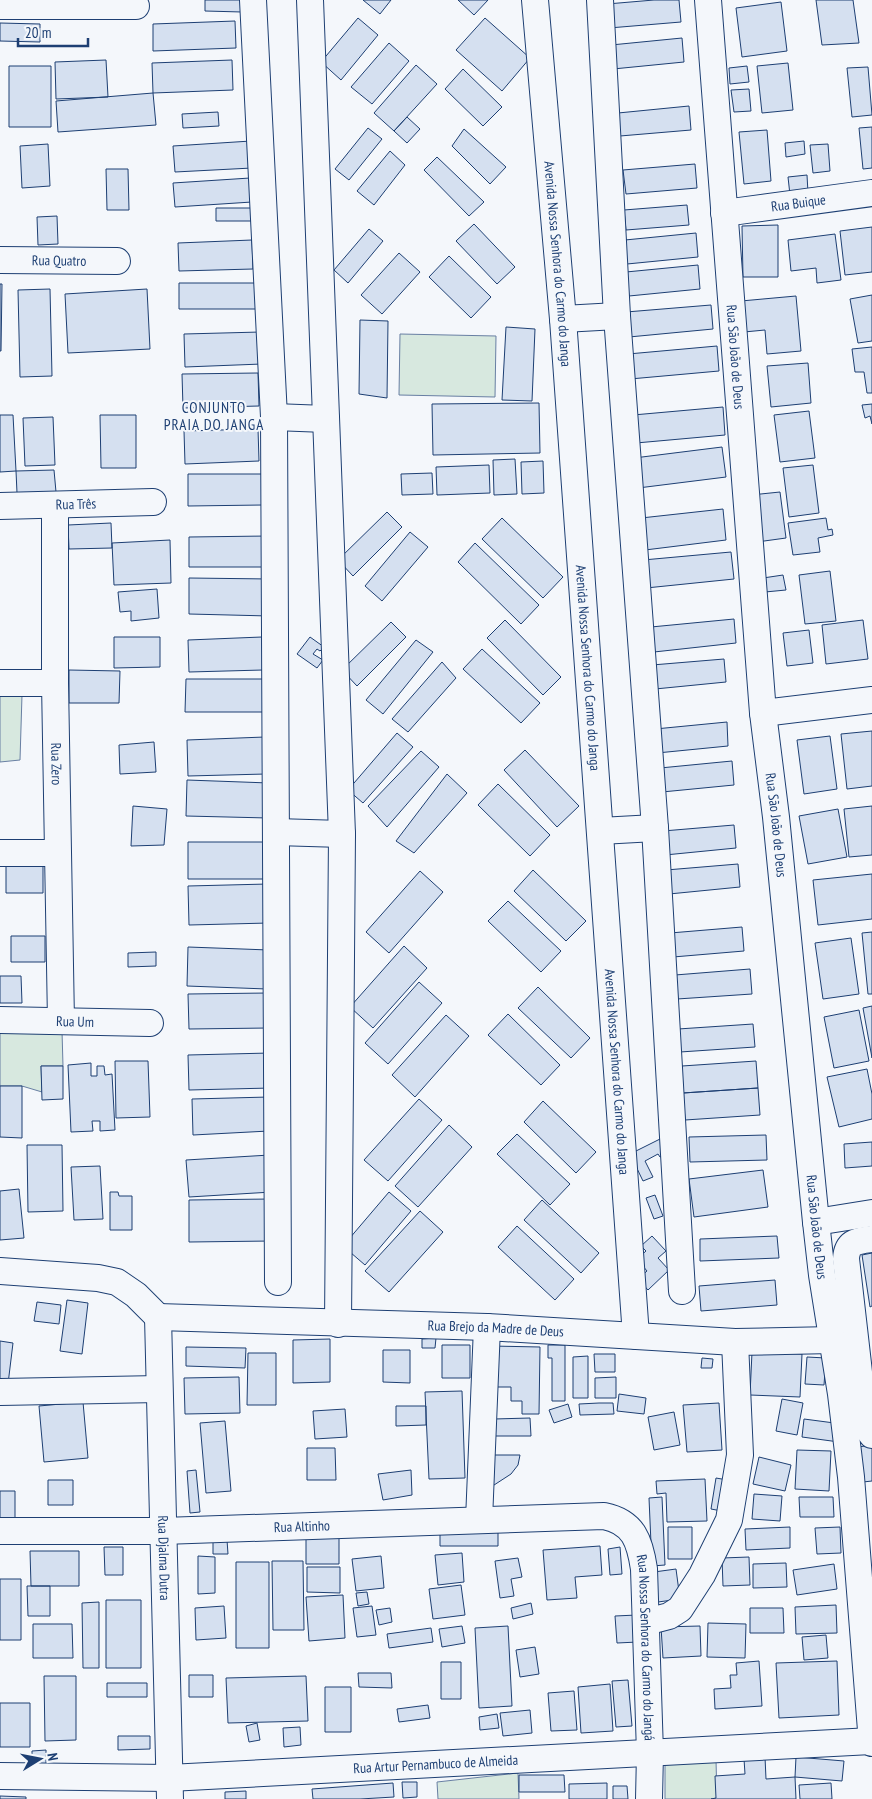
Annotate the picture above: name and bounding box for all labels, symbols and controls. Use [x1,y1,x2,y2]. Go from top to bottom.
scale bar [18,15,88,47]
text: 20 m [25,23,51,42]
street label: Avenida Nossa Senhora do Carmo do Janga [540,160,575,367]
street label: Rua Buique [770,190,827,216]
street label: Rua Quatro [32,251,86,270]
street label: Rua São João de Deus [723,304,749,410]
district label: CONJUNTO PRAIA DO JANGA [164,398,264,434]
street label: Rua Três [56,494,97,514]
street label: Avenida Nossa Senhora do Carmo do Janga [572,564,604,771]
street label: Rua Zero [47,743,66,785]
street label: Rua São João de Deus [762,772,791,878]
street label: Avenida Nossa Senhora do Carmo do Janga [601,968,633,1175]
street label: Rua Um [56,1012,94,1031]
street label: Rua São João de Deus [802,1174,832,1281]
street label: Rua Brejo da Madre de Deus [427,1316,565,1341]
street label: Rua Djalma Dutra [154,1515,174,1601]
street label: Rua Altinho [274,1516,330,1536]
street label: Rua Nossa Senhora do Carmo do Jangá [633,1553,659,1741]
north arrow [15,1734,65,1784]
text: N [43,1751,62,1762]
street label: Rua Artur Pernambuco de Almeida [353,1751,518,1777]

